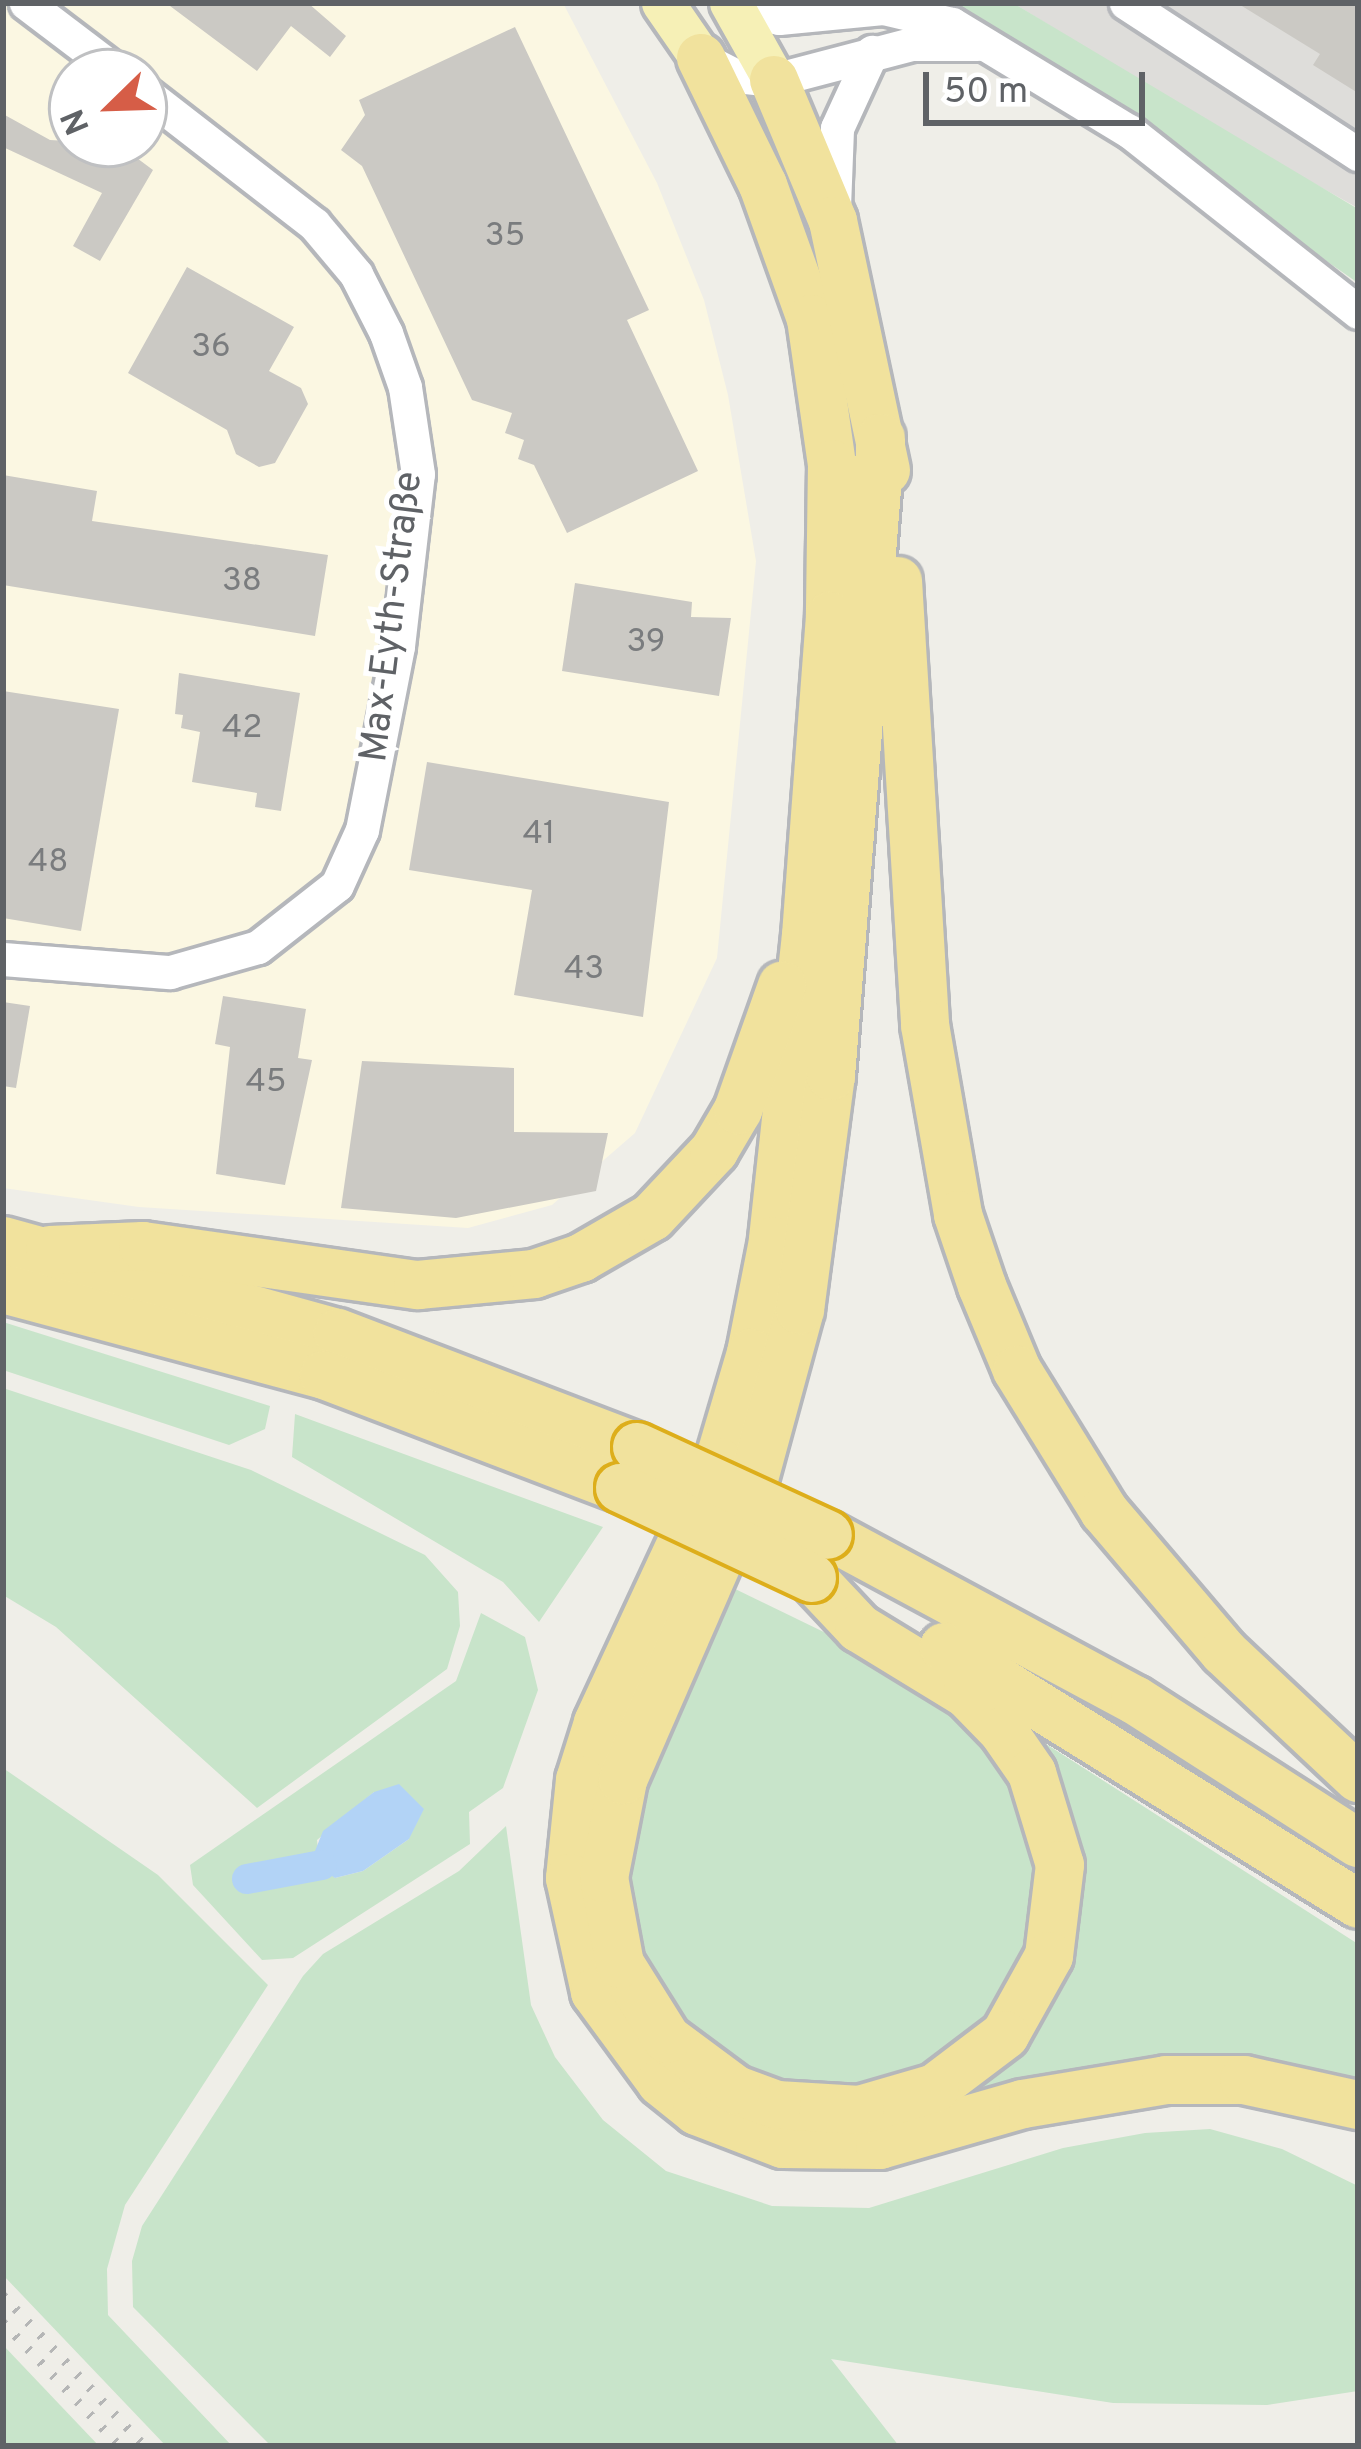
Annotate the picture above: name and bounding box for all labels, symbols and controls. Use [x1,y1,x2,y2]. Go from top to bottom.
north arrow [48,48,168,168]
scale bar [929,48,1151,122]
text: 50 m [944,70,1028,116]
text: N [54,102,102,140]
house number: 35 [485,218,525,258]
house number: 36 [191,329,231,369]
street label: Max-Eyth-Straße [353,469,435,765]
house number: 38 [222,563,262,603]
house number: 39 [627,624,665,664]
house number: 42 [222,710,262,750]
house number: 41 [523,816,555,856]
house number: 48 [28,844,68,884]
house number: 43 [564,951,604,991]
house number: 45 [246,1064,286,1104]

